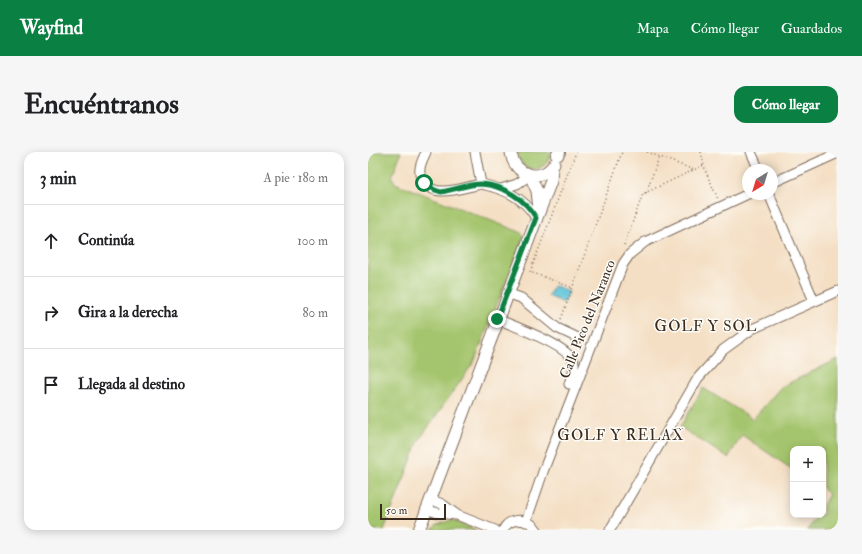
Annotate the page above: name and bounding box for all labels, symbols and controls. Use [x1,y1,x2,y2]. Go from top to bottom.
text: Wayfind [20,16,83,40]
text: Mapa [637,20,669,37]
text: Cómo llegar [691,20,759,37]
text: Guardados [781,20,842,37]
button: Cómo llegar [734,86,838,123]
text: Encuéntranos [24,87,179,122]
north arrow [742,164,778,200]
text: 3 min [40,168,77,189]
text: A pie · 180 m [263,170,328,186]
route start [415,174,433,192]
icon: ahead [40,230,62,252]
text: Continúa [78,231,134,250]
text: 100 m [297,233,328,249]
street label: Calle Pico del Naranco [556,257,619,381]
icon: right [40,302,62,324]
text: Gira a la derecha [78,303,178,322]
text: 80 m [302,305,328,321]
route end [488,310,506,328]
district label: GOLF Y SOL [655,317,757,336]
icon: arrive [40,374,62,396]
text: Llegada al destino [78,375,185,394]
district label: GOLF Y RELAX [557,426,685,445]
map controls [790,446,826,518]
button: + [790,446,826,482]
button: − [790,482,826,518]
scale bar [380,502,446,521]
text: 50 m [386,504,407,517]

